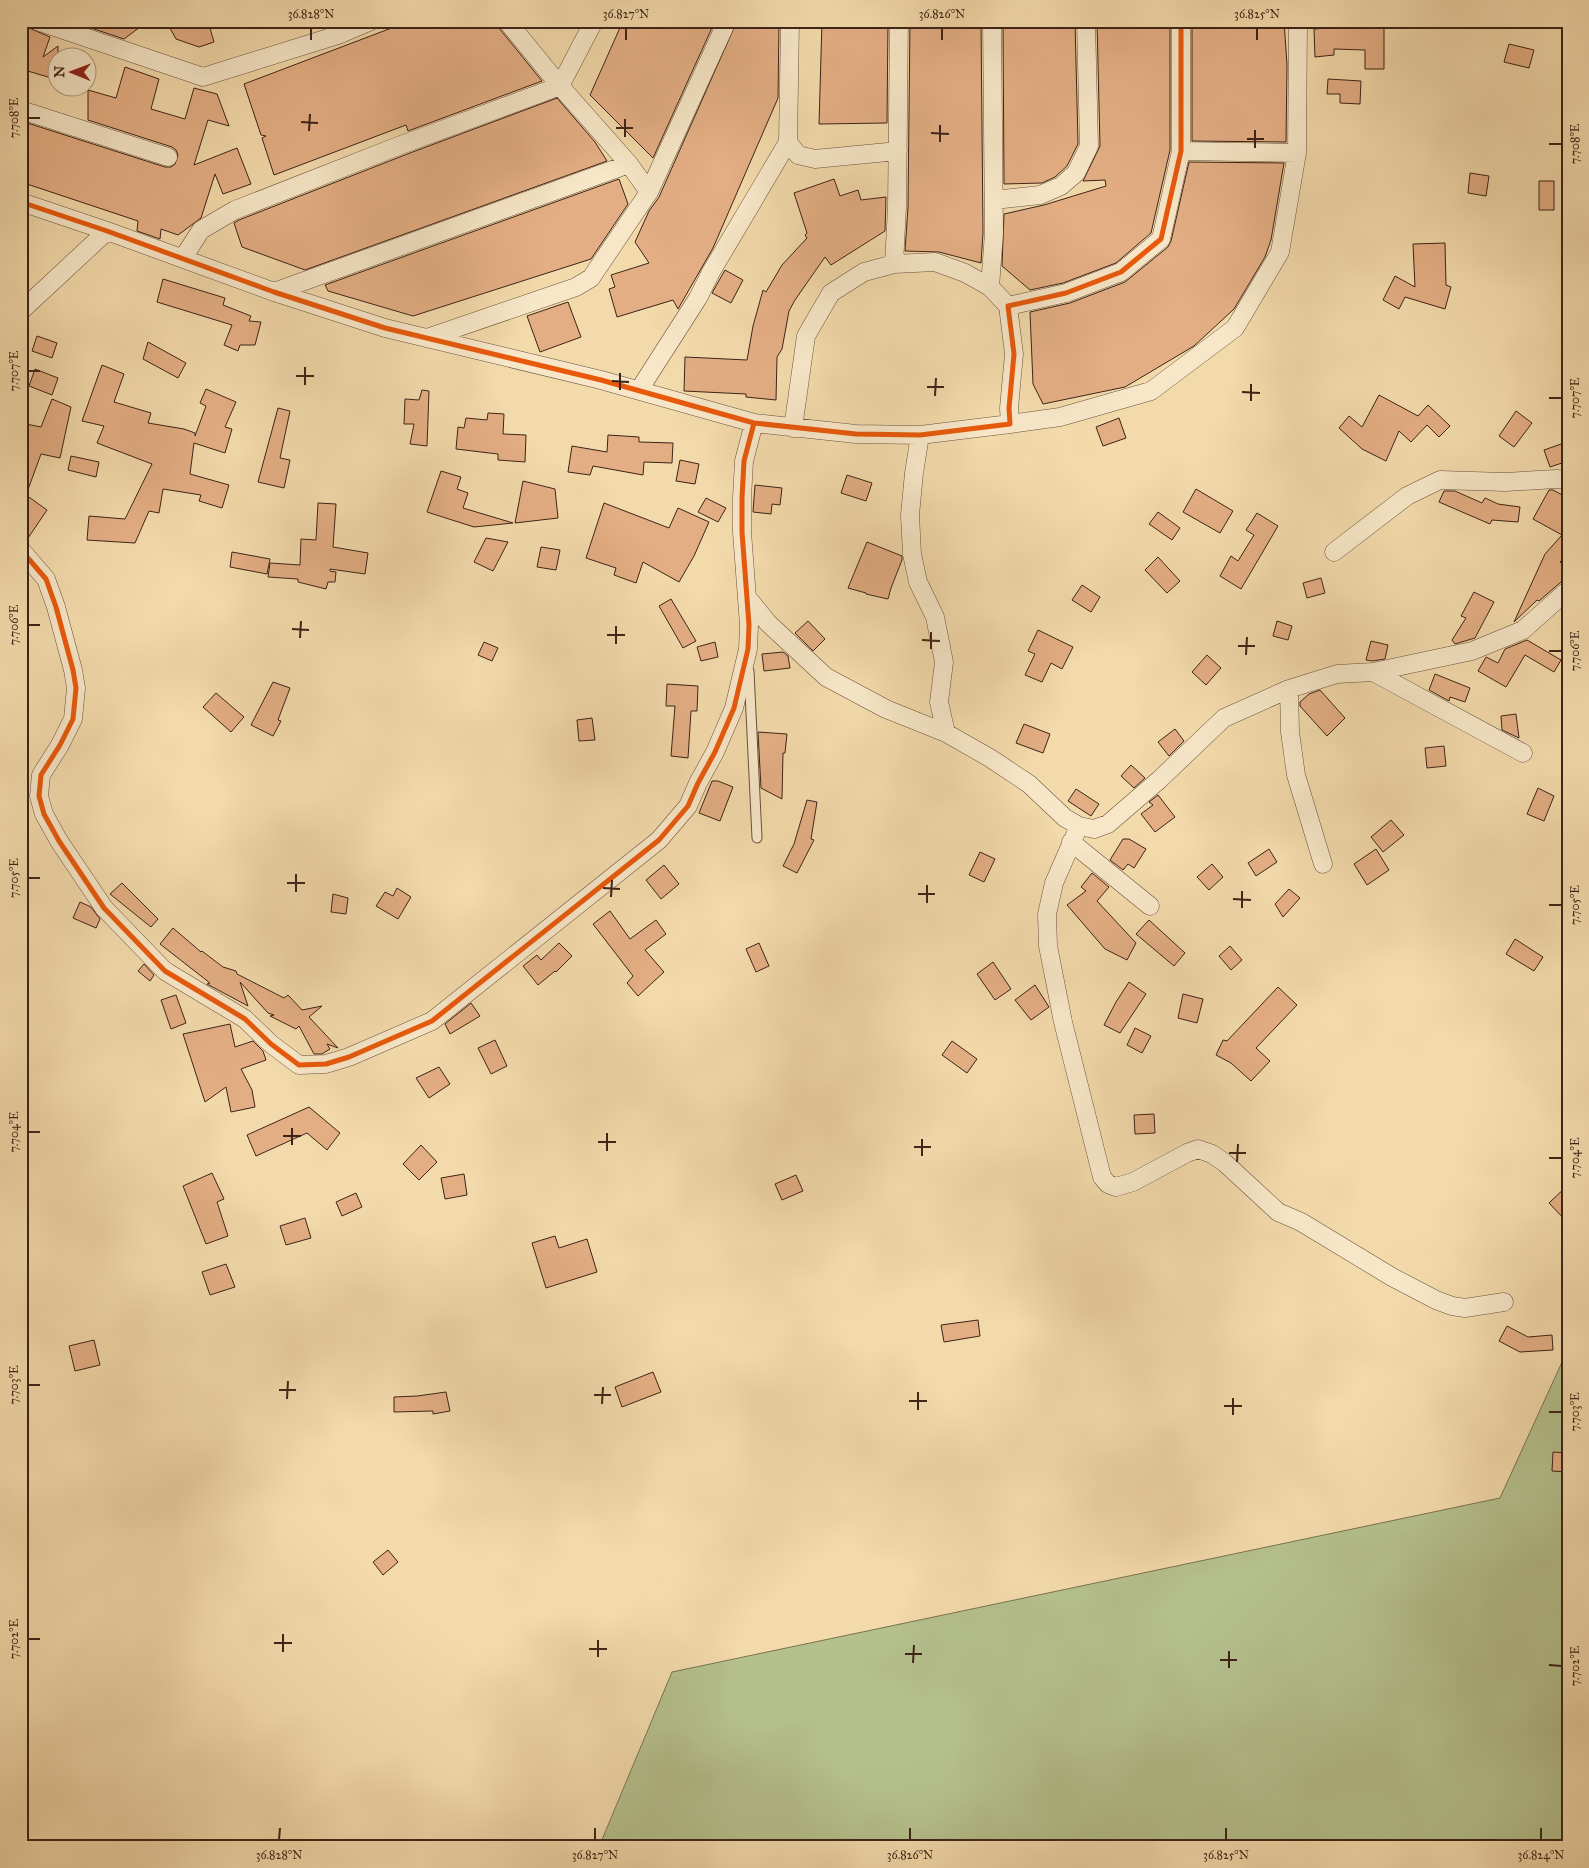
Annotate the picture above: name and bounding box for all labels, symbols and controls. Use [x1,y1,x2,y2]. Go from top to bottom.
text: 36.828°N [288,7,334,21]
text: 36.827°N [603,7,649,21]
text: 36.826°N [919,7,965,21]
text: 36.825°N [1234,7,1280,21]
north arrow [48,48,98,98]
text: N [51,66,68,78]
text: 7.708°E [7,97,21,138]
text: 7.708°E [1568,123,1582,164]
text: 7.707°E [7,350,21,391]
text: 7.707°E [1568,377,1582,418]
text: 7.706°E [7,604,21,645]
text: 7.706°E [1568,630,1582,671]
text: 7.705°E [7,858,21,898]
text: 7.705°E [1568,885,1582,925]
text: 7.704°E [7,1111,21,1153]
text: 7.704°E [1568,1137,1582,1179]
text: 7.703°E [7,1365,21,1405]
text: 7.703°E [1568,1392,1582,1432]
text: 7.702°E [7,1618,21,1659]
text: 7.702°E [1568,1645,1582,1686]
text: 36.828°N [256,1848,302,1862]
text: 36.827°N [572,1848,618,1862]
text: 36.826°N [887,1848,933,1862]
text: 36.825°N [1203,1848,1249,1862]
text: 36.824°N [1518,1848,1564,1862]

